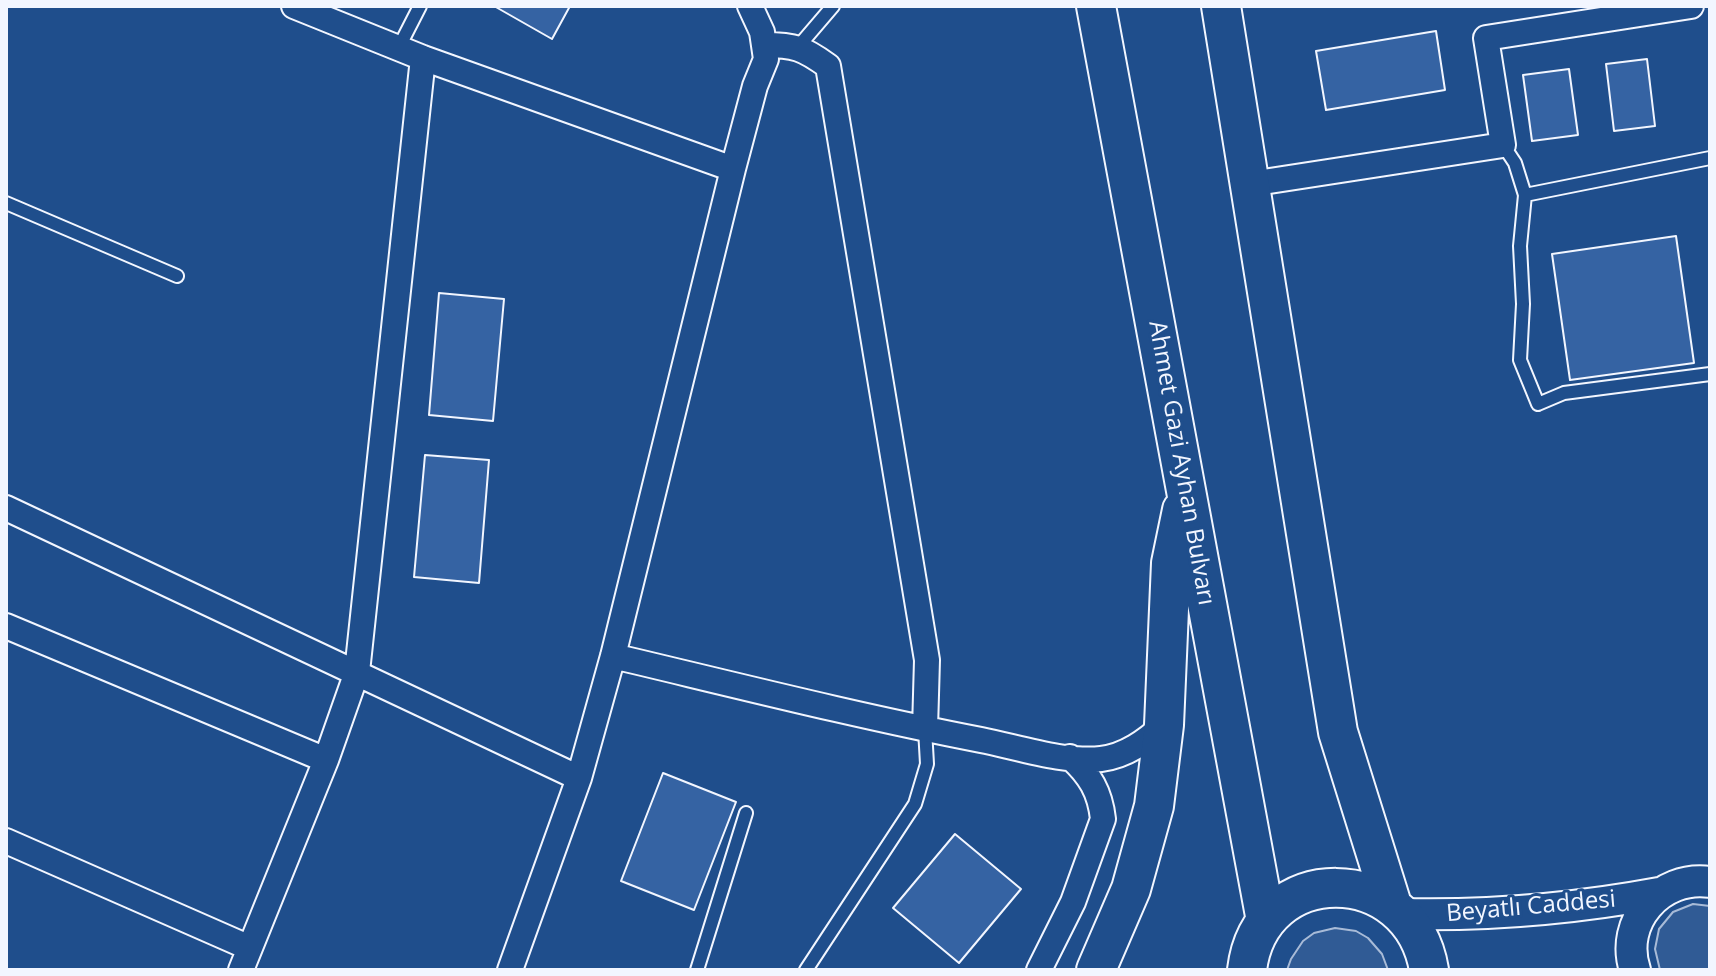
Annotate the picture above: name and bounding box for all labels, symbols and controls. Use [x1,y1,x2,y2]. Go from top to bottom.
street label: Ahmet Gazi Ayhan Bulvarı [1142,318,1220,608]
street label: Beyatlı Caddesi [1445,885,1617,929]

